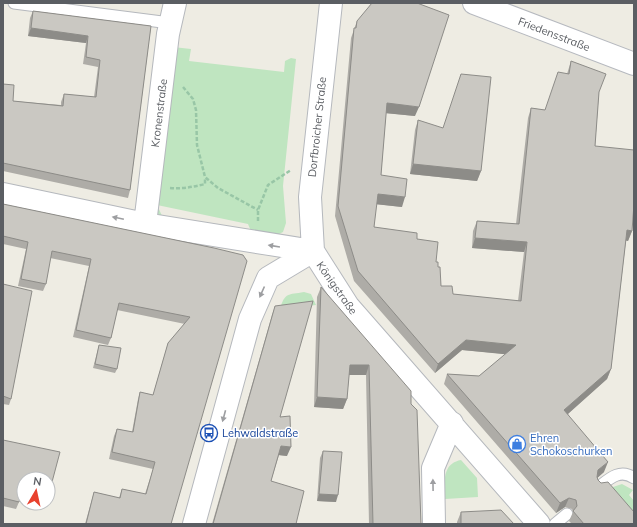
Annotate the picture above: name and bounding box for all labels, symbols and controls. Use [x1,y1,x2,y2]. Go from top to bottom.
street label: Friedensstraße [516,14,592,54]
street label: Dorfbroicher Straße [305,76,329,178]
street label: Kronenstraße [148,78,170,148]
one-way arrow [112,215,125,221]
one-way arrow [268,242,280,248]
street label: Königstraße [314,259,360,317]
one-way arrow [259,286,265,298]
one-way arrow [221,410,227,422]
bus stop icon: Lehwaldstraße [199,423,219,443]
place label: Lehwaldstraße [222,426,298,440]
place label: Ehren Schokoschurken [530,431,612,458]
shop icon: Ehren Schokoschurken [507,434,527,454]
north arrow [16,471,56,511]
text: N [32,474,43,489]
one-way arrow [430,478,436,491]

